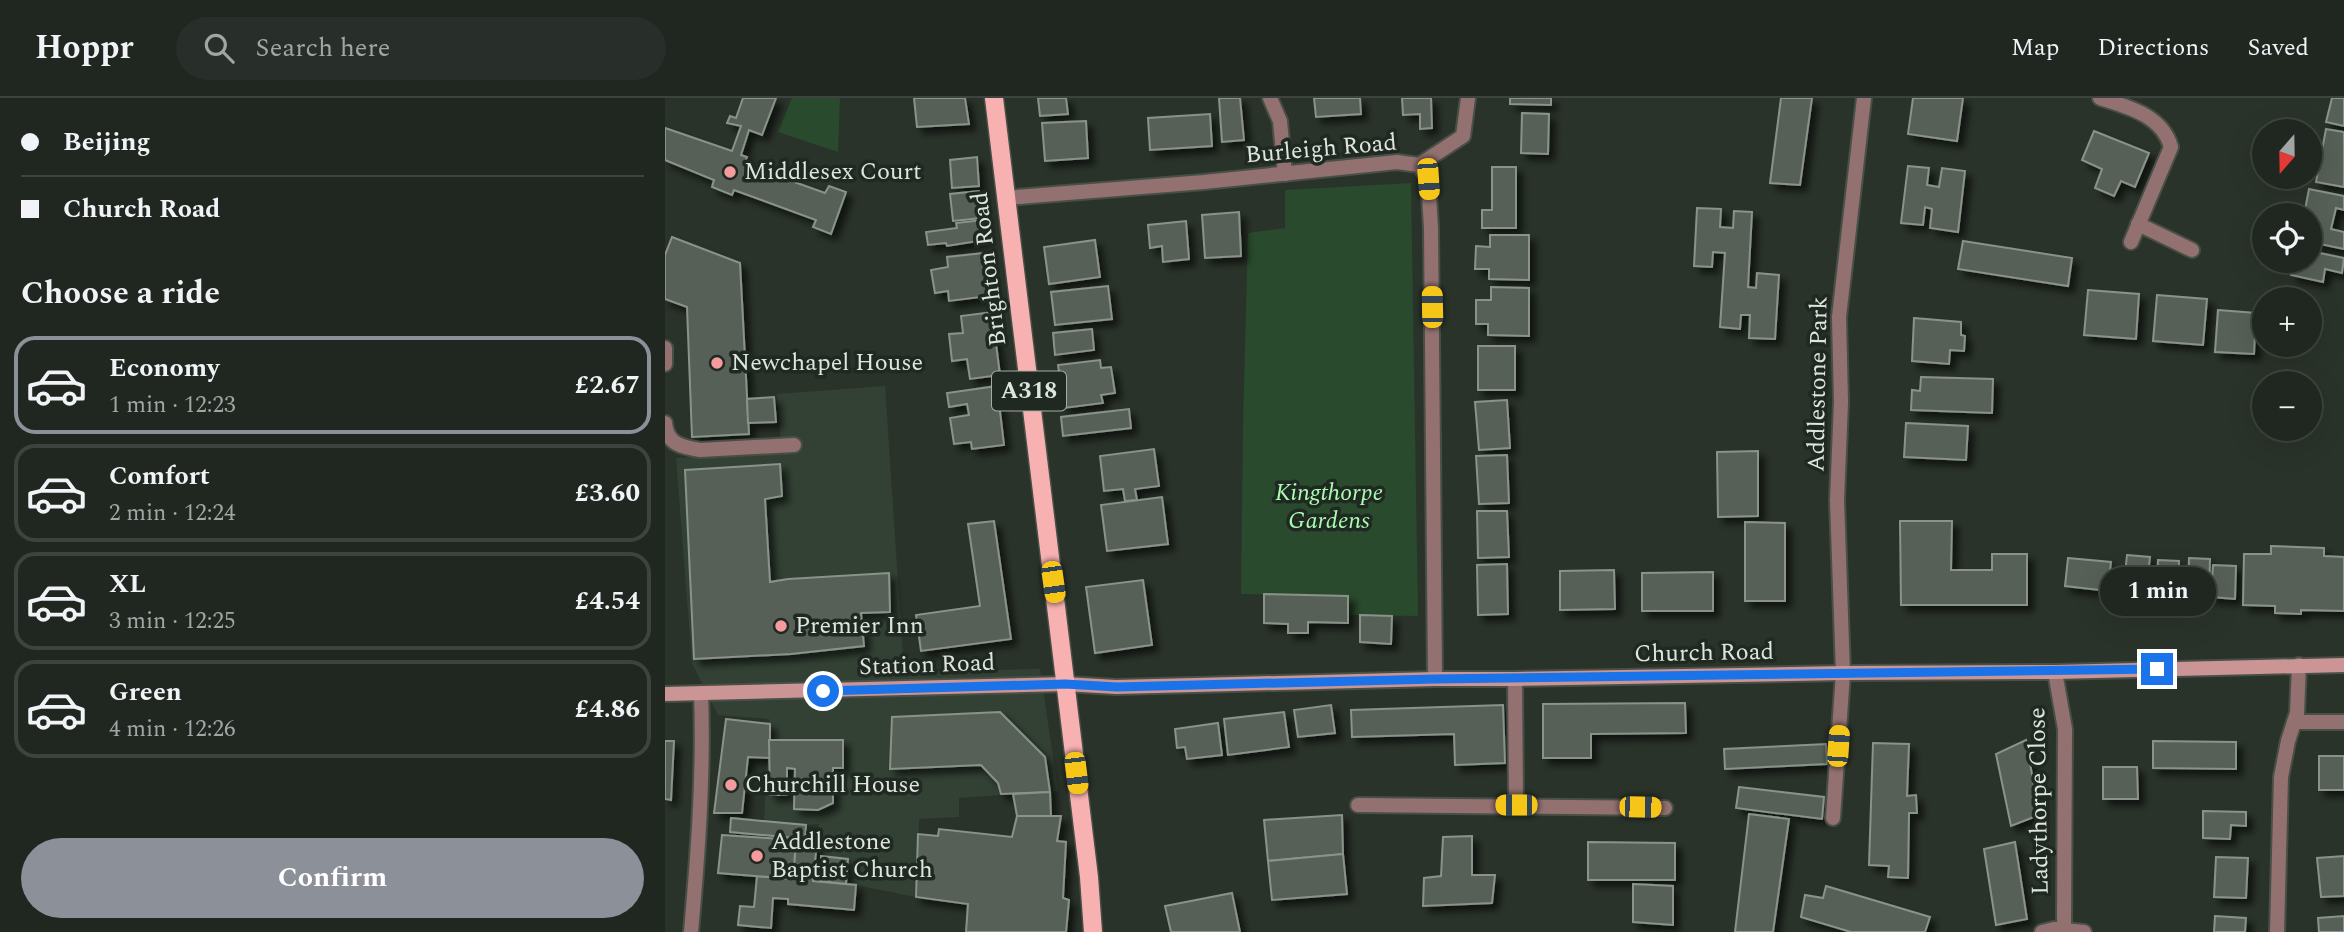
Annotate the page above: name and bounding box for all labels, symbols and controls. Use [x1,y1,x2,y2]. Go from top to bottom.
search box [176,17,666,80]
text: Hoppr [35,23,134,73]
text: Search here [256,28,390,68]
icon: search [200,29,238,67]
text: Map [2011,30,2059,66]
text: Directions [2097,30,2209,66]
text: Saved [2247,30,2309,66]
north arrow [2252,119,2322,189]
map controls [2252,119,2322,441]
text: Beijing [63,122,151,162]
street label: Burleigh Road [1244,124,1398,174]
place label: Middlesex Court [744,154,922,190]
car [1417,157,1440,201]
marker: Middlesex Court [722,164,738,180]
text: Church Road [63,189,221,229]
street label: Brighton Road [962,190,1016,348]
button: locate [2252,203,2322,273]
text: Choose a ride [21,269,220,318]
car [1422,286,1443,328]
button: + [2252,287,2322,357]
street label: Addlestone Park [1798,296,1838,472]
place label: Newchapel House [731,345,923,381]
text: Economy [109,348,219,388]
icon: car [25,354,88,417]
marker: Newchapel House [709,355,725,371]
text: £2.67 [575,365,640,405]
button: − [2252,371,2322,441]
road number: A318 [992,372,1066,410]
text: 1 min · 12:23 [109,388,236,423]
text: Comfort [109,456,210,496]
icon: car [25,462,88,525]
text: £3.60 [575,473,640,513]
park label: Kingthorpe Gardens [1275,475,1383,539]
text: 2 min · 12:24 [109,496,236,531]
car [1040,560,1067,604]
text: XL [109,564,146,604]
callout: 1 min [2099,568,2215,616]
icon: car [25,570,88,633]
text: 1 min [2127,574,2189,609]
text: £4.54 [575,581,640,621]
text: 3 min · 12:25 [109,604,236,639]
place label: Premier Inn [795,608,924,644]
marker: Premier Inn [773,618,789,634]
street label: Church Road [1634,634,1774,672]
street label: Station Road [858,645,996,685]
route end [2141,653,2173,685]
text: Green [109,672,182,712]
route start [807,675,839,707]
icon: car [25,678,88,741]
text: £4.86 [575,689,640,729]
street label: Ladythorpe Close [2019,707,2059,895]
text: 4 min · 12:26 [109,712,236,747]
car [1827,724,1850,768]
car [1064,751,1089,795]
place label: Churchill House [745,767,920,803]
marker: Churchill House [723,777,739,793]
car [1496,795,1538,816]
car [1619,796,1662,818]
place label: Addlestone Baptist Church [771,824,933,888]
button: Confirm [21,838,644,918]
marker: Addlestone Baptist Church [749,848,765,864]

